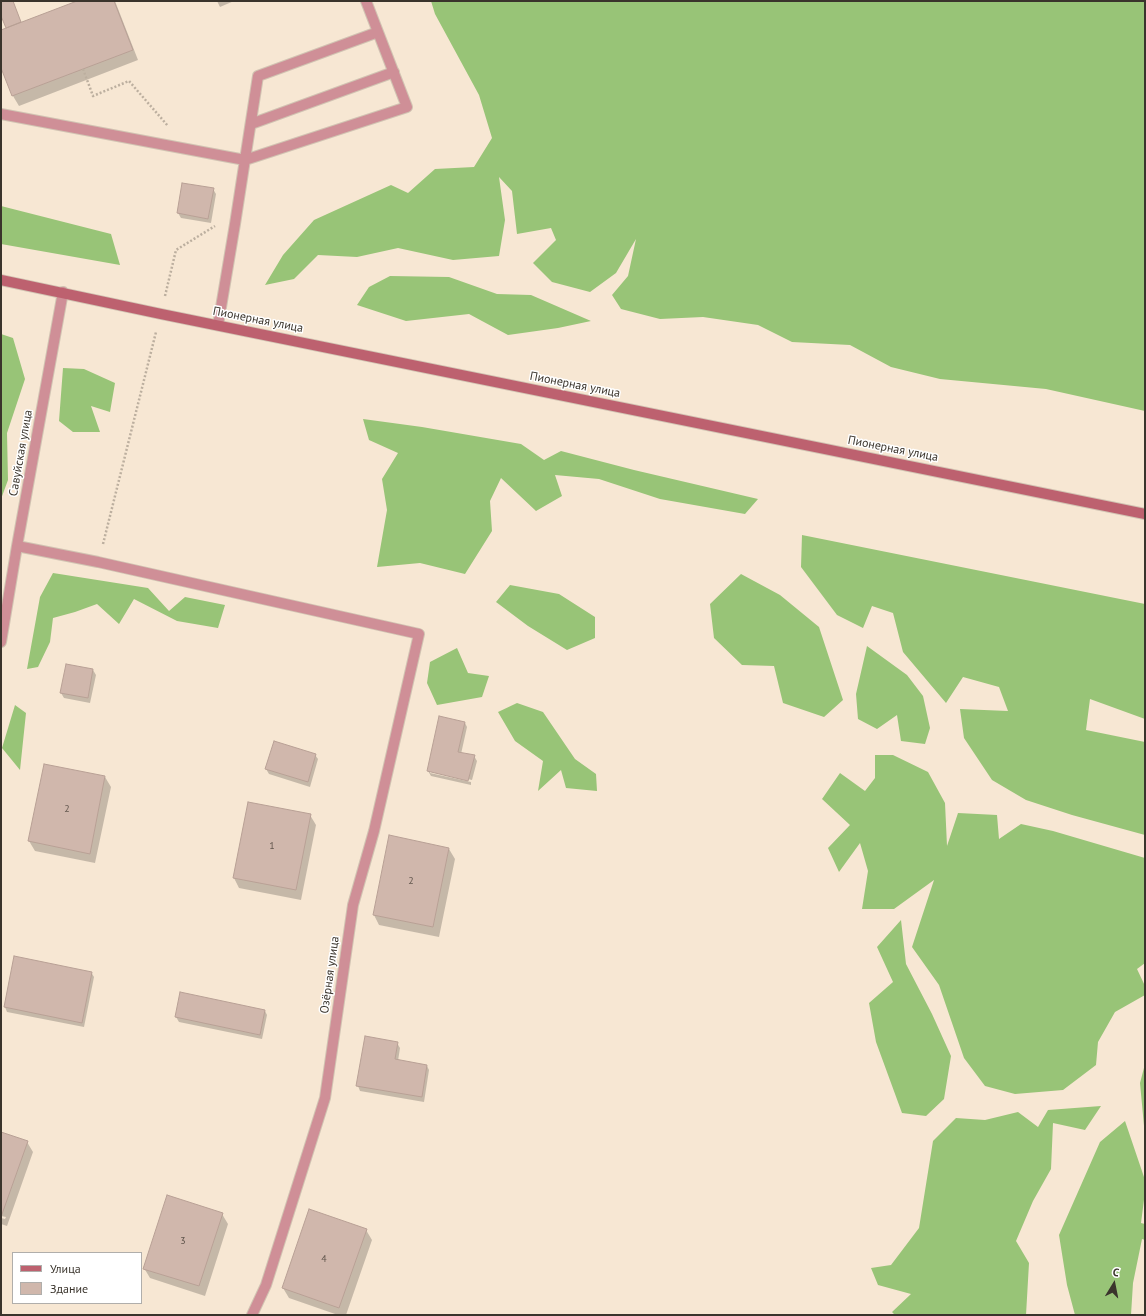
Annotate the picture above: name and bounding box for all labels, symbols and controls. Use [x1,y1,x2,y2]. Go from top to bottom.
street label: Пионерная улица [212,304,304,336]
street label: Пионерная улица [529,369,621,401]
street label: Савуйская улица [6,409,36,497]
street label: Пионерная улица [847,433,939,465]
house number: 2 [64,803,70,815]
house number: 1 [269,840,275,852]
house number: 2 [408,875,414,887]
street label: Озёрная улица [317,935,343,1015]
house number: 3 [180,1235,186,1247]
legend [12,1252,142,1304]
house number: 4 [321,1253,327,1265]
text: Улица [50,1261,81,1276]
north arrow [1094,1264,1134,1304]
text: С [1112,1265,1120,1280]
text: Здание [50,1281,88,1296]

